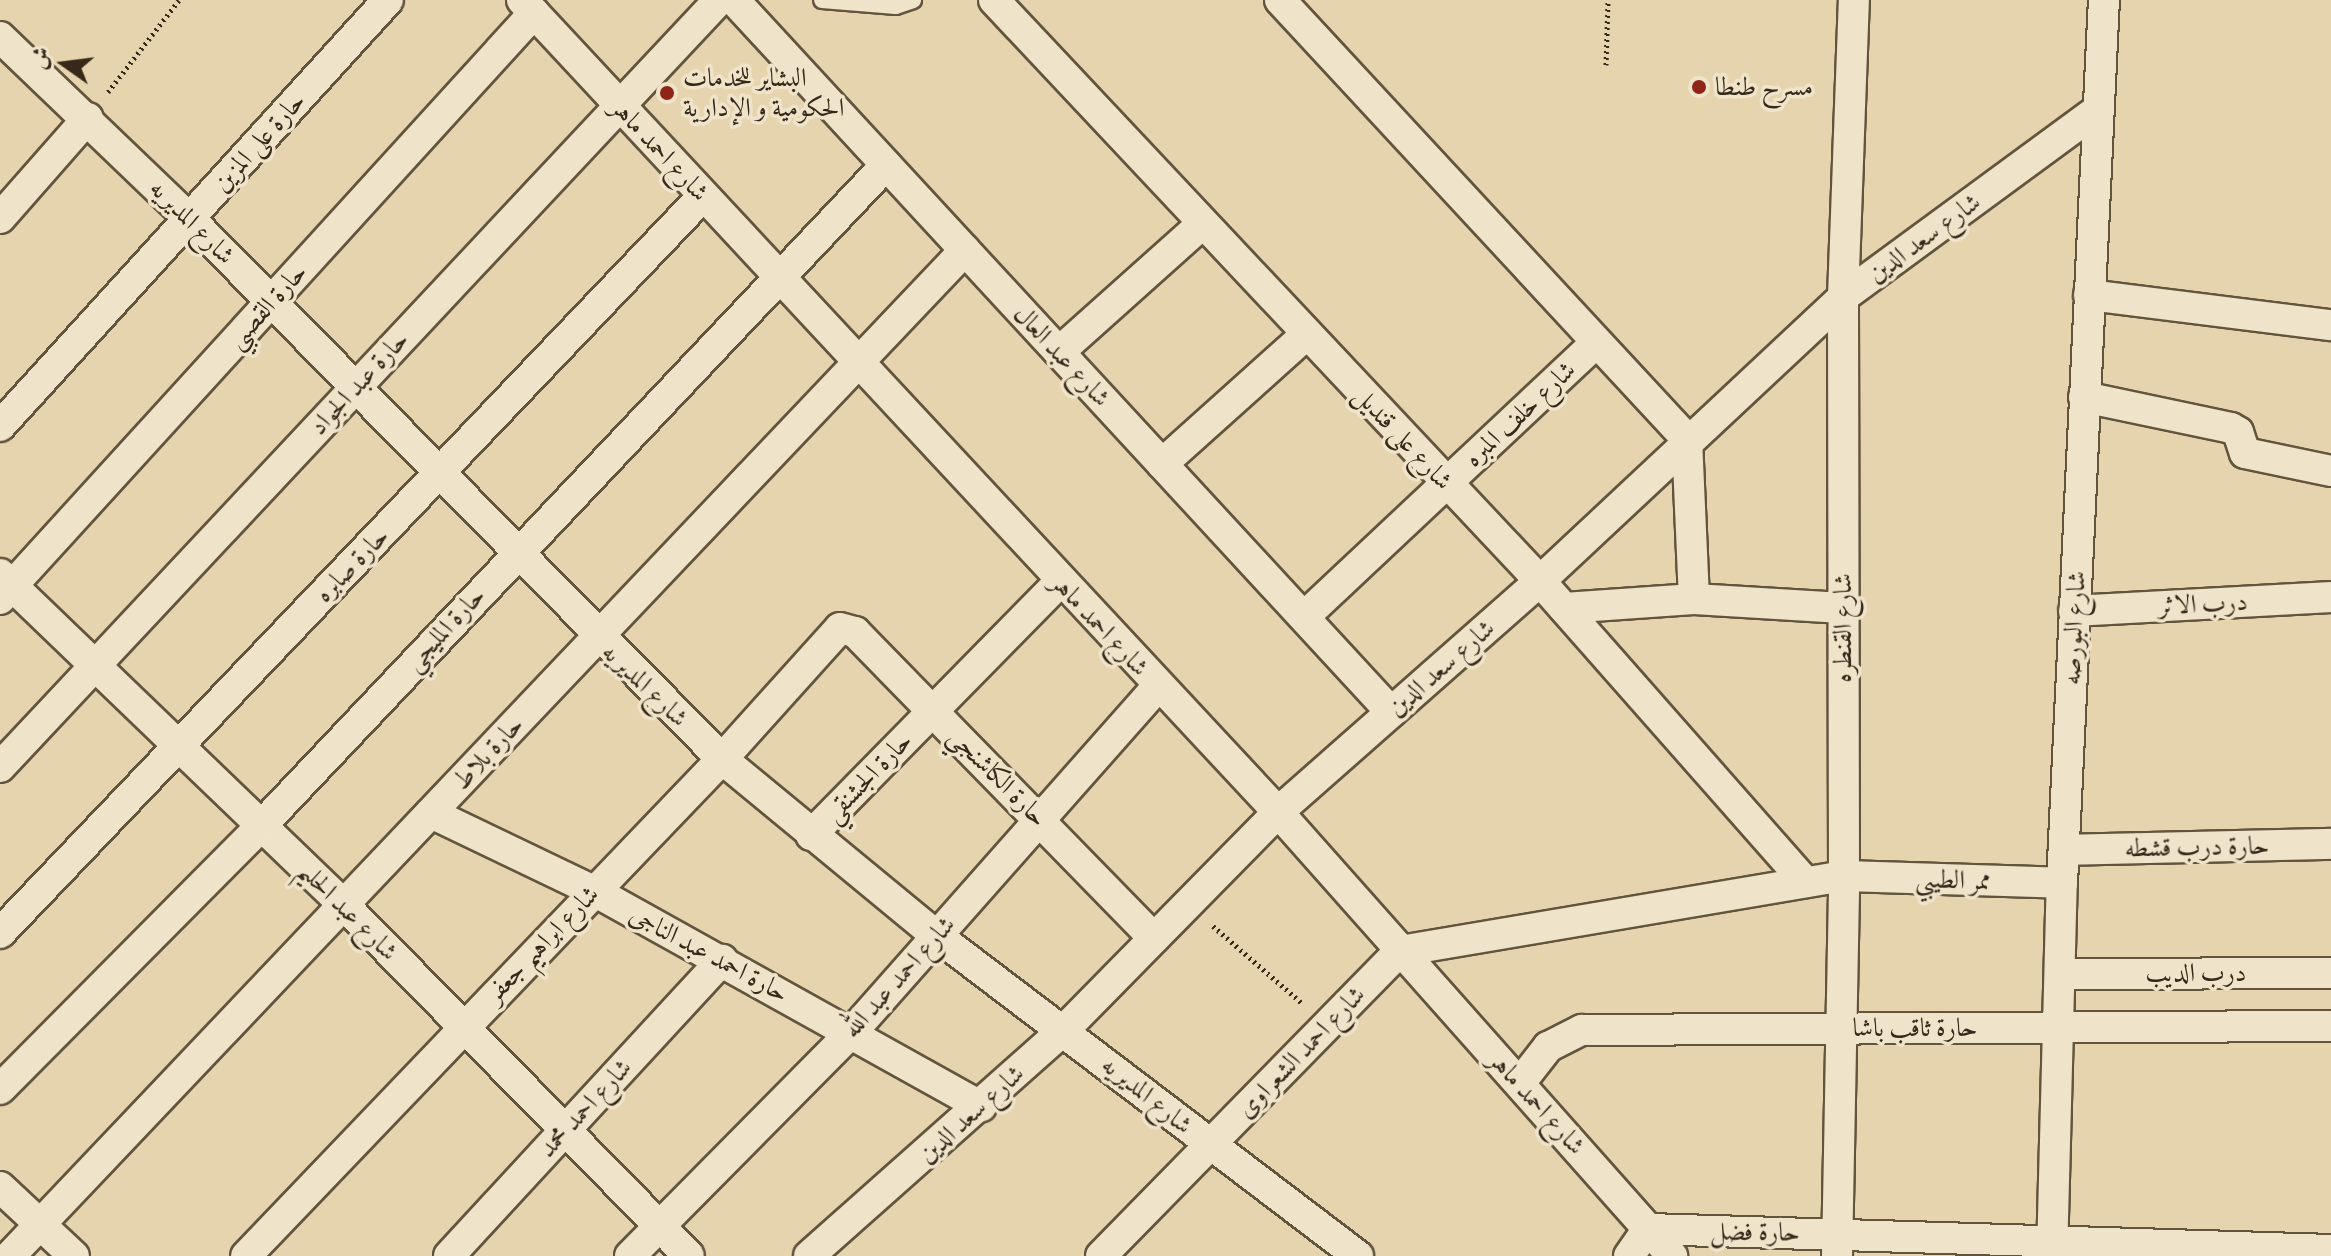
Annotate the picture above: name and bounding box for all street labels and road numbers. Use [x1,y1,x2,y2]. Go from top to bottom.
street label: حارة على المزين [206,86,312,198]
street label: شارع احمد ماهر [605,92,715,208]
street label: شارع المديريه [143,173,241,271]
street label: شارع سعد الدين [1861,186,1987,290]
street label: حارة القصبي [220,257,314,355]
street label: شارع عبد العال [1007,299,1117,413]
street label: حارة عبد الجواد [303,324,415,442]
street label: شارع خلف المبره [1458,354,1582,474]
street label: شارع على قنديل [1347,379,1459,497]
street label: حارة صابره [309,521,395,609]
street label: شارع احمد ماهر [1045,567,1155,683]
street label: شارع البورصه [2055,570,2093,686]
street label: شارع القنطره [1827,573,1859,683]
street label: حارة المليجي [398,580,492,678]
street label: درب الاثر [2158,586,2248,622]
street label: شارع سعد الدين [1381,613,1501,723]
street label: شارع المديريه [595,636,695,734]
street label: حارة بلاط [446,709,530,797]
street label: حارة الكاشنجي [942,721,1054,833]
street label: حارة الجشنقي [817,725,919,829]
street label: حارة درب قشطه [2124,830,2270,864]
street label: شارع عبد الحليم [292,855,404,967]
street label: ممر الطيبي [1915,863,1991,897]
street label: شارع ابراهيم جعفر [478,879,606,1009]
street label: حارة احمد عبد الناجى [624,899,794,1009]
street label: شارع احمد عبد الله [836,910,962,1044]
street label: درب الديب [2145,957,2247,989]
street label: شارع احمد الشعراوى [1230,979,1372,1125]
street label: حارة ثاقب باشا [1852,1012,1978,1044]
street label: شارع احمد ماهر [1482,1045,1592,1161]
street label: شارع المديريه [1095,1049,1199,1141]
street label: شارع احمد محمد [531,1052,639,1164]
street label: شارع سعد الدين [911,1058,1031,1170]
street label: حارة فضل [1710,1216,1800,1248]

